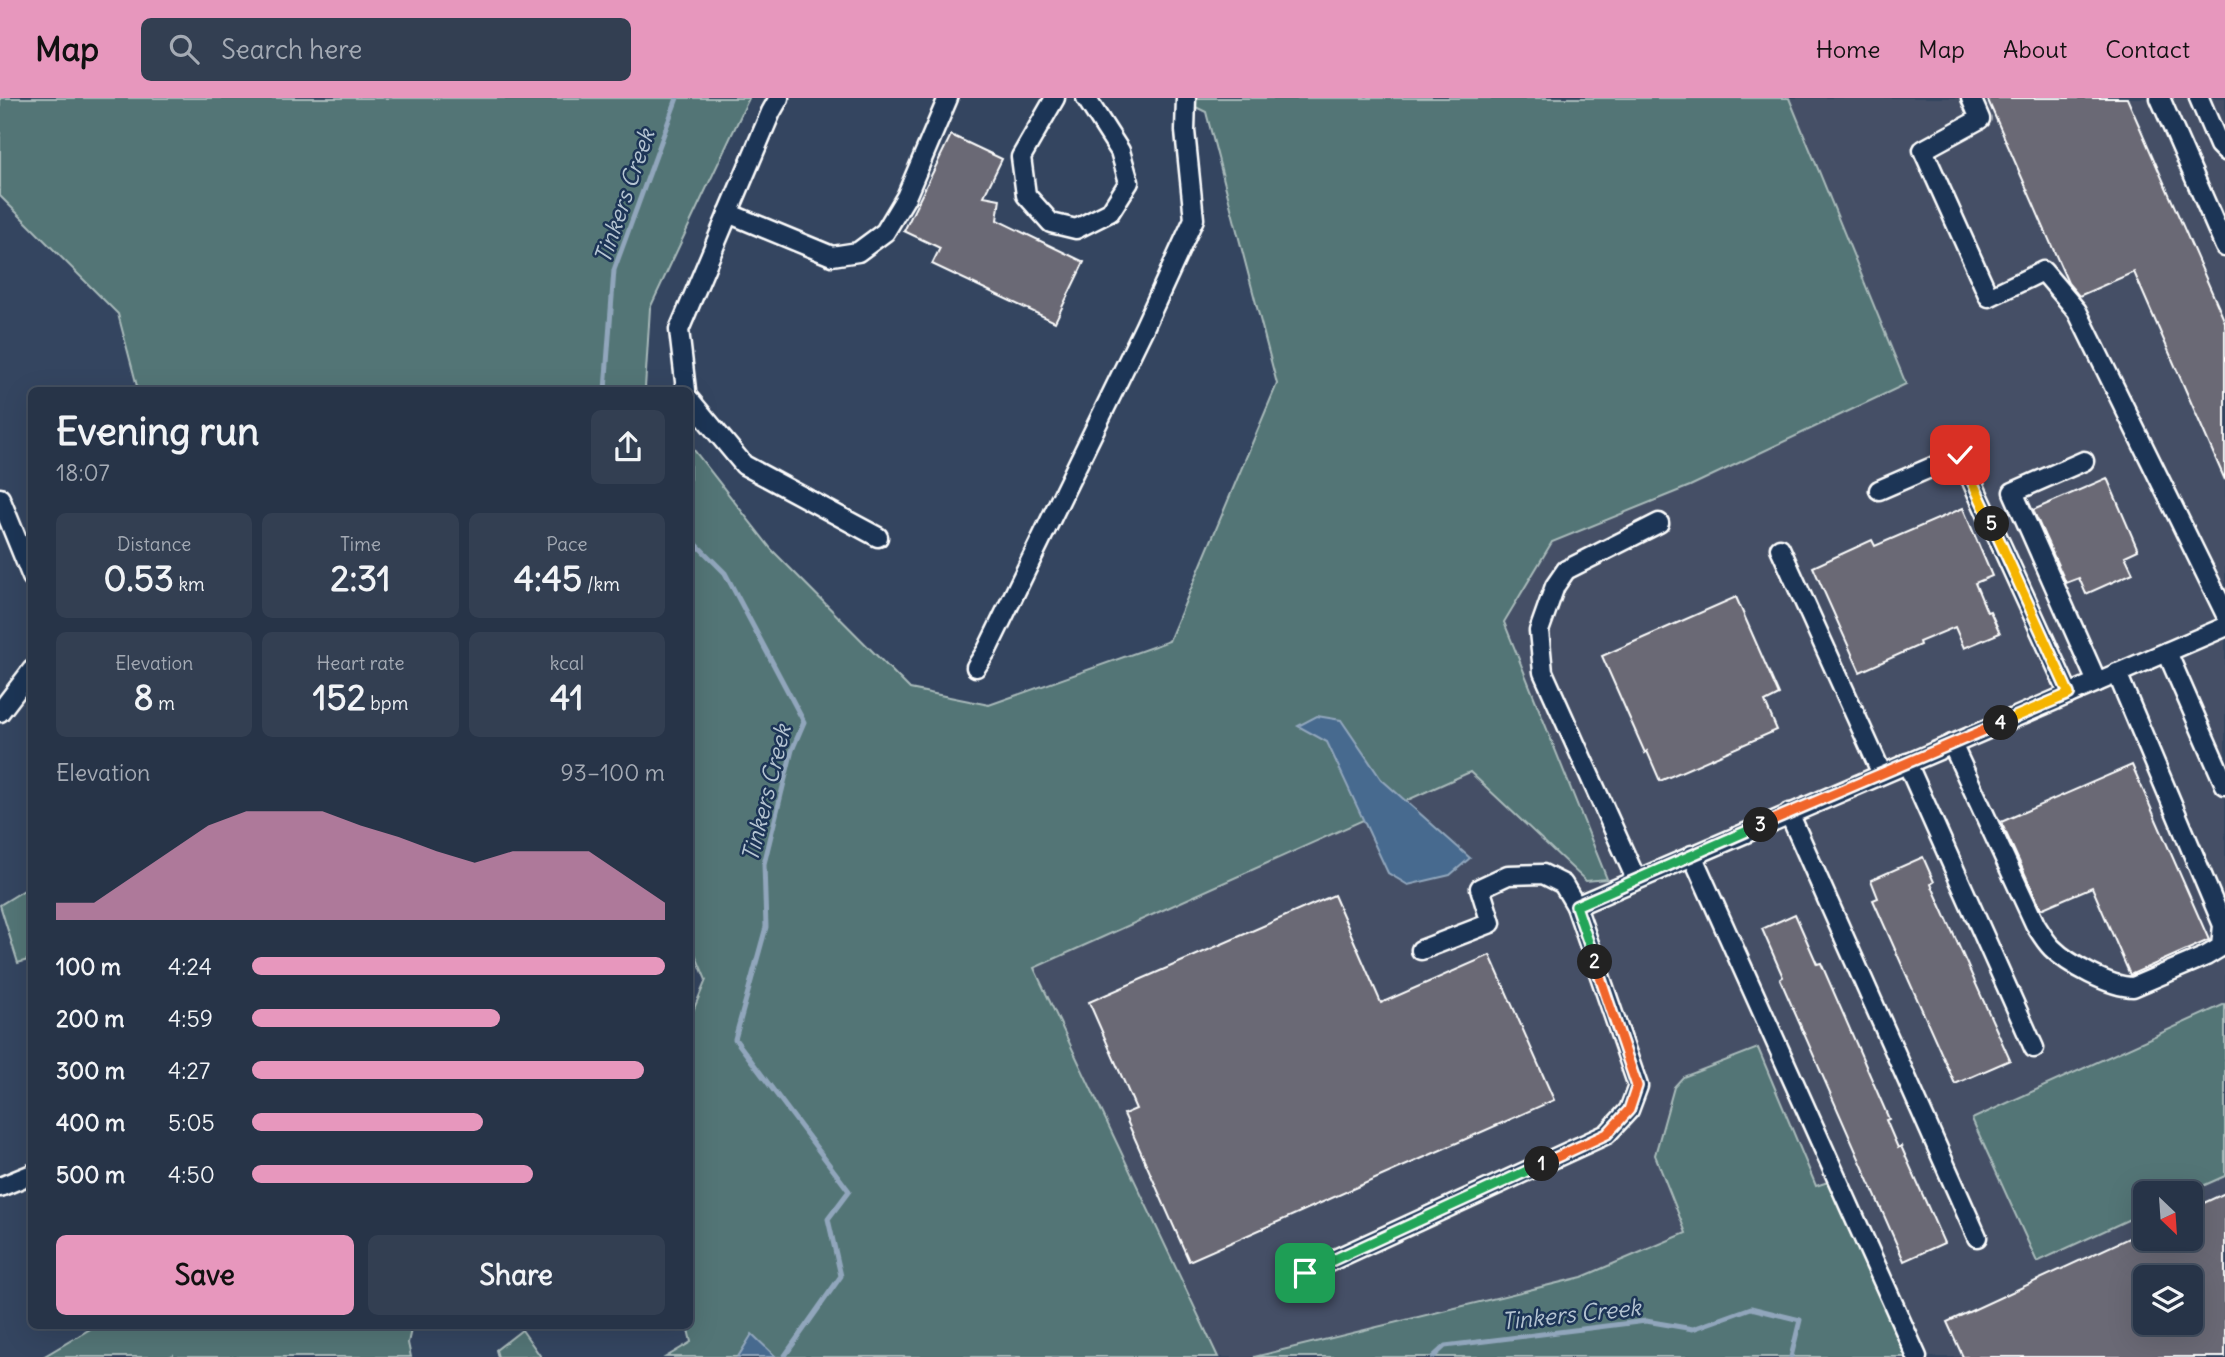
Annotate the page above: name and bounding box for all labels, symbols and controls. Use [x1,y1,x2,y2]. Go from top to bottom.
search box [141,18,631,81]
text: Map [35,28,99,70]
icon: search [165,30,203,68]
text: Search here [221,33,362,66]
text: Home [1816,34,1880,64]
text: Map [1918,34,1965,64]
text: About [2003,34,2067,64]
text: Contact [2105,34,2190,64]
water label: Tinkers Creek [588,124,661,267]
text: Evening run [56,408,259,455]
button: share [591,410,665,484]
pin [1930,425,1990,485]
icon: check [1941,436,1979,474]
text: 18:07 [56,458,110,487]
pin: 5 [1974,506,2010,542]
text: 5 [1986,511,1997,535]
text: Distance [117,532,191,556]
text: Time [340,532,381,556]
text: Pace [546,532,587,556]
text: 0.53 [104,556,174,600]
text: 2:31 [330,556,391,600]
text: 4:45 [514,556,582,600]
text: km [174,572,205,596]
text: /km [582,572,620,596]
text: Elevation [115,651,193,675]
text: Heart rate [316,651,405,675]
text: kcal [550,651,584,675]
text: 8 [133,675,154,719]
text: 152 [313,675,366,719]
text: 41 [550,675,584,719]
text: m [154,691,175,715]
text: bpm [366,691,408,715]
pin: 4 [1983,706,2018,740]
text: 4 [1995,710,2006,734]
water label: Tinkers Creek [735,720,797,864]
text: Elevation [56,758,150,787]
text: 93–100 m [561,758,665,787]
pin: 3 [1744,808,1778,842]
text: 3 [1755,812,1766,836]
pin: 2 [1578,944,1612,980]
text: 2 [1589,949,1600,973]
text: 100 m [56,952,121,981]
text: 4:24 [168,952,212,981]
text: 200 m [56,1004,125,1033]
text: 4:59 [168,1004,213,1033]
text: 300 m [56,1056,125,1085]
text: 4:27 [168,1056,210,1085]
text: 400 m [56,1108,125,1137]
text: 5:05 [168,1108,215,1137]
pin: 1 [1524,1146,1560,1182]
text: 1 [1538,1151,1545,1175]
text: 500 m [56,1160,125,1189]
text: 4:50 [168,1160,215,1189]
north arrow [2133,1181,2203,1251]
map controls [2133,1181,2203,1335]
button: Save [56,1235,354,1315]
button: Share [368,1235,665,1315]
pin [1275,1243,1335,1303]
icon: arrive [1286,1254,1324,1292]
button: layers [2133,1265,2203,1335]
water label: Tinkers Creek [1500,1292,1643,1336]

